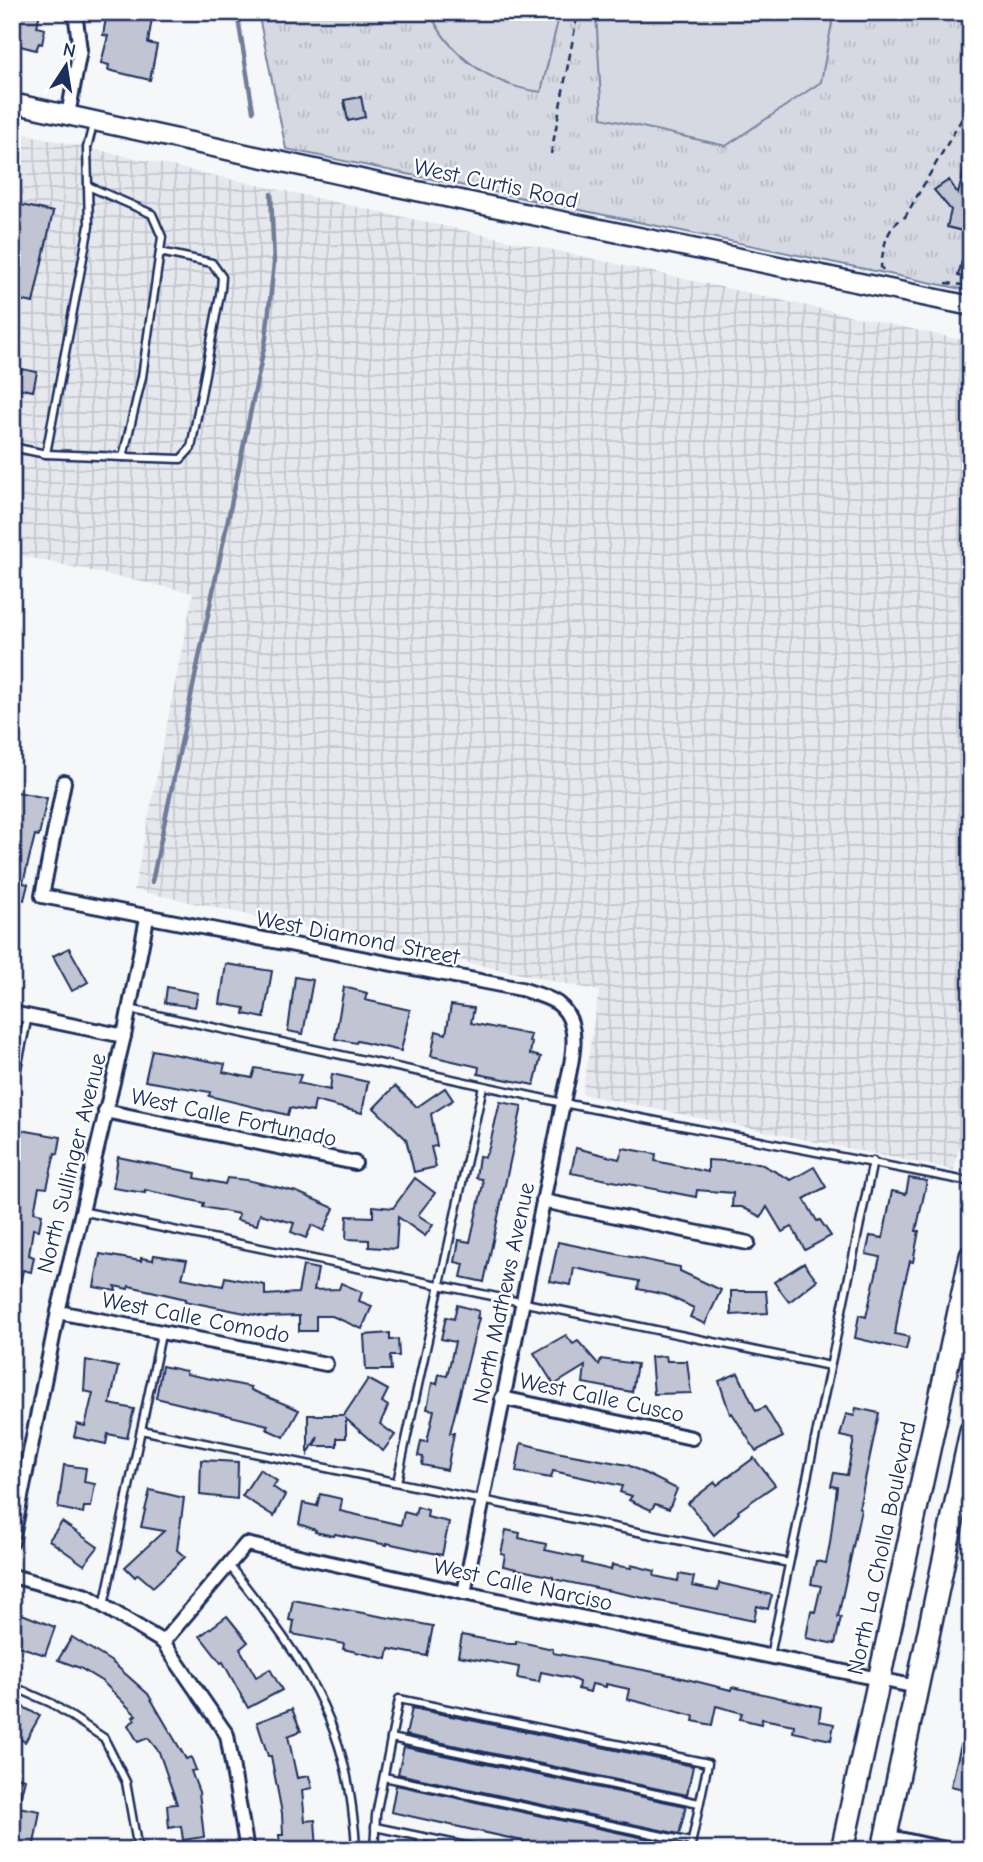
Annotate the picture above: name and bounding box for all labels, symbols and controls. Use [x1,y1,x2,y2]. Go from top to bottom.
north arrow [32,32,102,102]
text: N [61,38,78,62]
street label: West Curtis Road [411,153,581,214]
street label: West Diamond Street [254,905,463,971]
street label: North Sullinger Avenue [31,1050,112,1276]
street label: West Calle Fortunado [129,1083,339,1152]
street label: North Mathews Avenue [467,1180,540,1406]
street label: West Calle Comodo [100,1286,292,1349]
street label: West Calle Cusco [517,1367,687,1428]
street label: North La Cholla Boulevard [841,1419,922,1677]
street label: West Calle Narciso [431,1552,615,1617]

